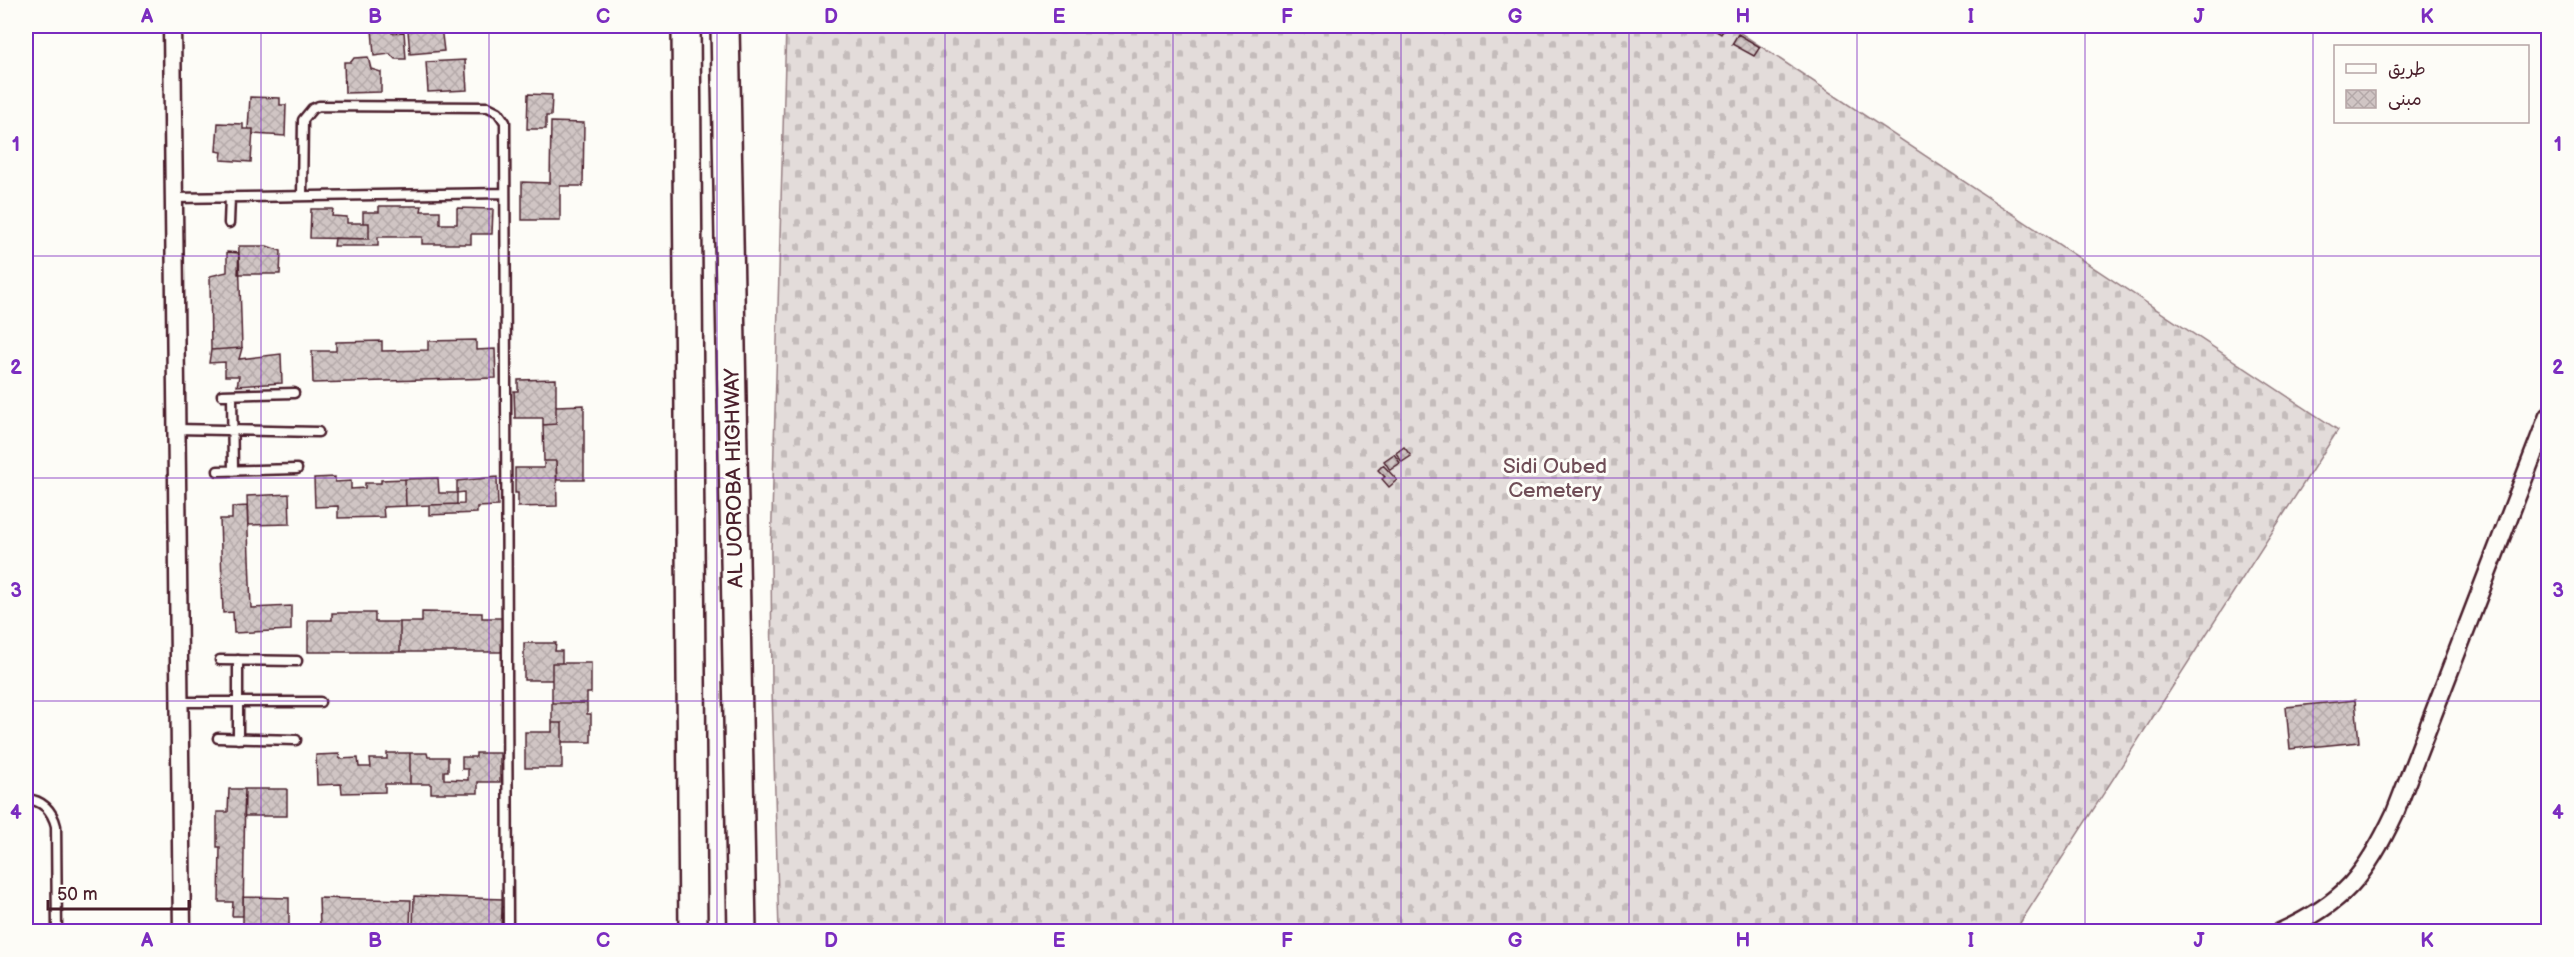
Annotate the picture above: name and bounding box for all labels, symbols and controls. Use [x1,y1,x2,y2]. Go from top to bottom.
text: A [140,5,154,29]
text: B [368,5,382,29]
text: C [596,5,610,29]
text: D [824,5,838,29]
text: E [1053,5,1066,29]
text: F [1281,5,1293,29]
text: G [1508,5,1523,29]
text: H [1736,5,1750,29]
text: I [1968,5,1974,29]
text: J [2194,5,2206,29]
text: K [2420,5,2434,29]
legend [2334,45,2529,123]
text: طريق [2388,59,2426,80]
text: مبنى [2388,89,2422,110]
text: 1 [12,133,20,157]
text: 1 [2554,133,2562,157]
text: 2 [10,356,22,380]
text: 2 [2552,356,2564,380]
street label: AL UOROBA HIGHWAY [720,367,748,588]
park label: Sidi Oubed Cemetery [1503,454,1607,503]
text: 3 [10,579,22,603]
text: 3 [2552,579,2564,603]
text: 4 [10,801,22,825]
text: 4 [2552,801,2564,825]
scale bar [48,873,189,911]
text: 50 m [57,884,98,905]
text: A [140,929,154,953]
text: B [368,929,382,953]
text: C [596,929,610,953]
text: D [824,929,838,953]
text: E [1053,929,1066,953]
text: F [1281,929,1293,953]
text: G [1508,929,1523,953]
text: H [1736,929,1750,953]
text: I [1968,929,1974,953]
text: J [2194,929,2206,953]
text: K [2420,929,2434,953]

